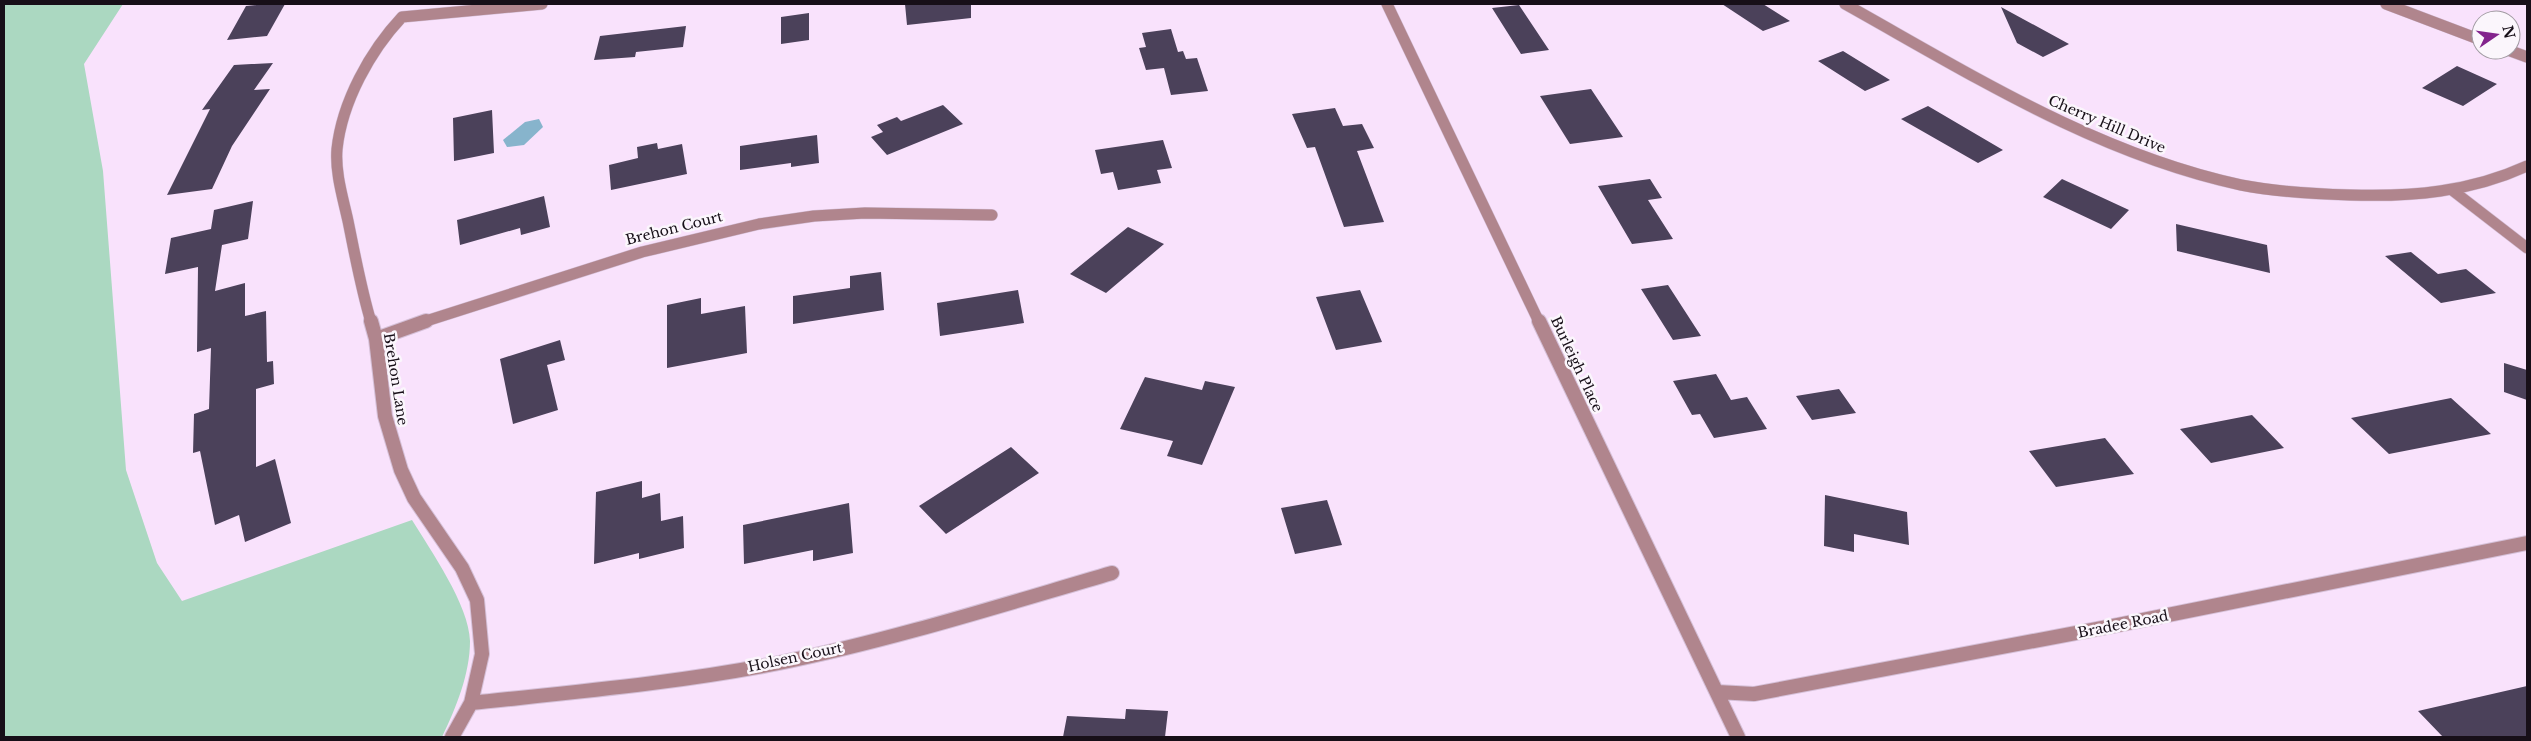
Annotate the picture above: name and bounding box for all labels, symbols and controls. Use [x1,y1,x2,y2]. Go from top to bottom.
north arrow [2471,10,2521,60]
text: N [2498,24,2519,41]
street label: Cherry Hill Drive [2046,91,2168,157]
street label: Brehon Court [624,207,725,249]
street label: Burleigh Place [1547,313,1607,415]
street label: Brehon Lane [380,331,412,427]
street label: Bradee Road [2076,606,2170,642]
street label: Holsen Court [746,638,845,676]

